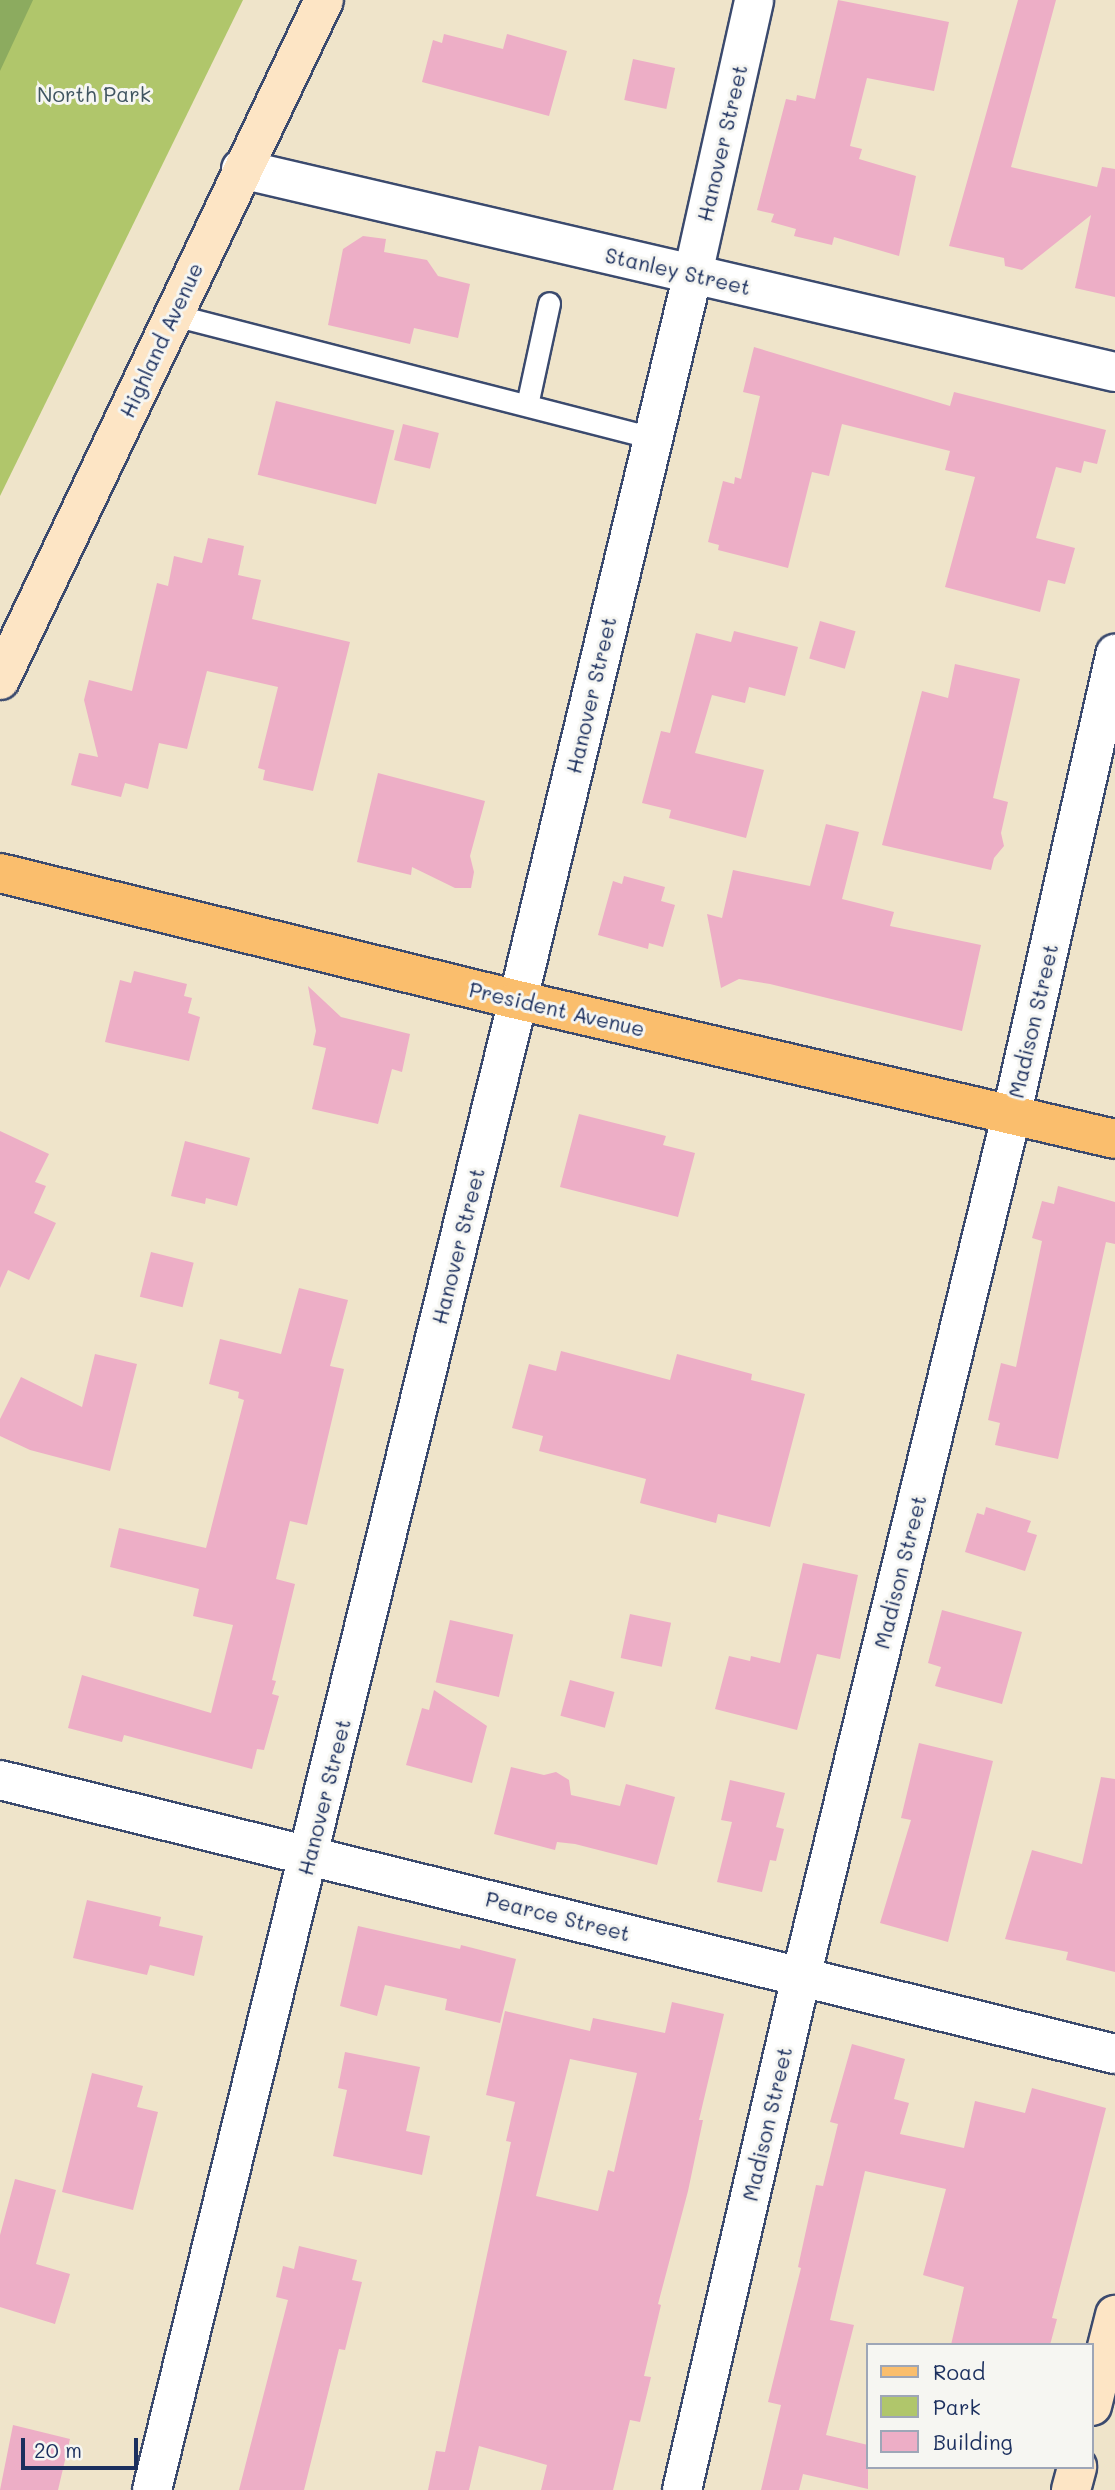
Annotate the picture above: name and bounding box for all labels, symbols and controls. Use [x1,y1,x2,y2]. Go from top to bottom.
street label: Hanover Street [692,62,752,224]
park label: North Park [37,81,151,107]
street label: Stanley Street [603,242,753,300]
street label: Highland Avenue [114,258,208,422]
street label: Hanover Street [561,614,621,776]
street label: Madison Street [1003,941,1063,1101]
street label: President Avenue [467,977,647,1041]
street label: Hanover Street [426,1165,490,1327]
street label: Madison Street [869,1493,931,1651]
street label: Hanover Street [292,1716,356,1878]
street label: Pearce Street [483,1886,633,1946]
street label: Madison Street [737,2044,797,2204]
legend [866,2343,1094,2469]
text: Road [933,2358,985,2385]
text: Park [933,2393,981,2420]
scale bar [24,2424,142,2468]
text: Building [933,2428,1013,2455]
text: 20 m [34,2436,82,2463]

